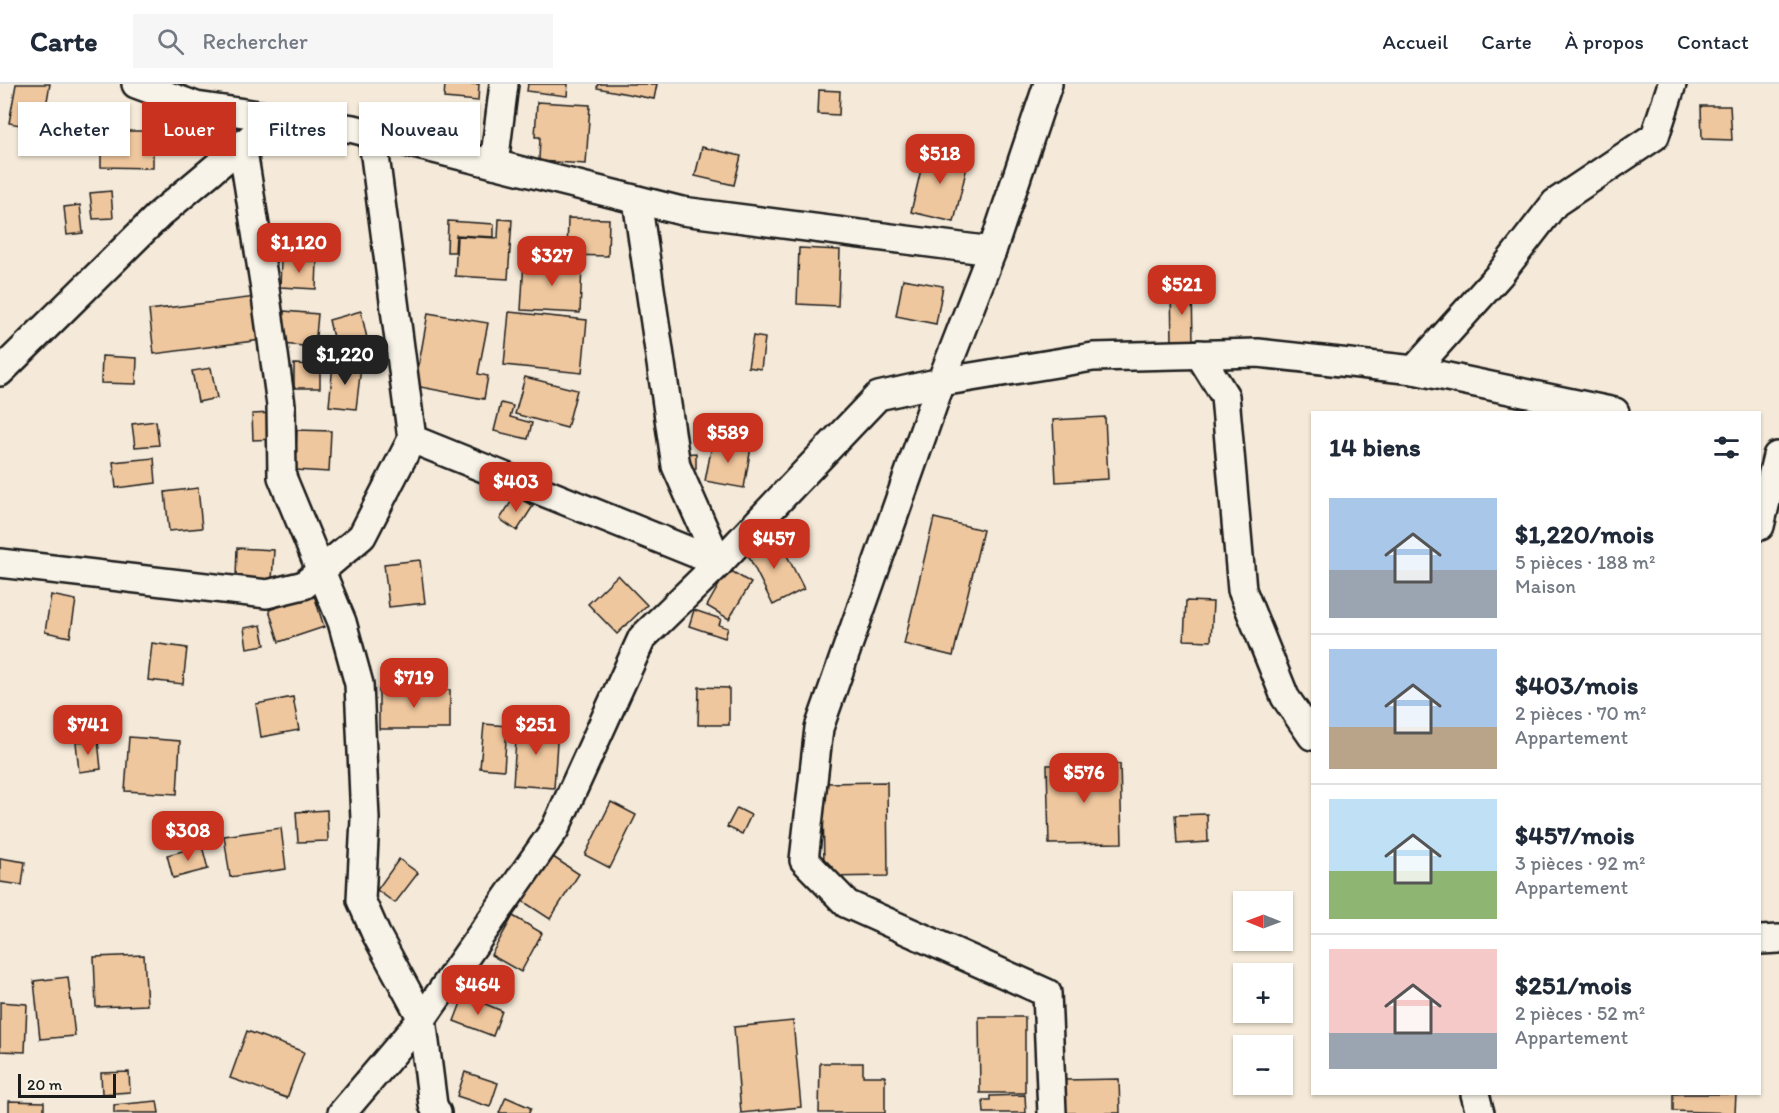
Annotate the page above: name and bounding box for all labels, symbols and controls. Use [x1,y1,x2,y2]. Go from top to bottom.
search box [133,14,553,68]
text: Carte [30,24,97,58]
icon: search [154,25,187,58]
text: Rechercher [202,28,308,55]
text: Accueil [1383,29,1448,54]
text: Carte [1481,29,1532,54]
text: À propos [1565,29,1644,54]
text: Contact [1677,29,1749,54]
chip: Acheter [18,102,130,156]
chip: Louer [142,102,236,156]
chip: Filtres [248,102,347,156]
chip: Nouveau [359,102,480,156]
pin: $518 [904,134,976,185]
text: $518 [920,141,960,165]
pin: $1,120 [250,223,348,274]
text: $1,120 [271,230,327,254]
pin: $327 [516,236,588,287]
text: $327 [531,243,573,267]
pin: $521 [1146,265,1218,316]
text: $521 [1162,272,1202,296]
pin: $1,220 [296,335,394,386]
text: $1,220 [316,342,374,366]
pin: $589 [692,413,764,464]
text: $589 [707,420,749,444]
text: 14 biens [1329,431,1421,463]
icon: filters [1710,431,1743,464]
pin: $403 [480,462,552,513]
text: $403 [493,469,539,493]
text: $1,220/mois [1515,518,1654,550]
pin: $457 [738,519,810,570]
icon: home [1377,522,1449,594]
text: $457 [753,526,795,550]
text: 5 pièces · 188 m² [1515,550,1655,574]
text: Maison [1515,574,1576,598]
pin: $719 [378,658,450,709]
text: $719 [394,665,434,689]
text: $403/mois [1515,669,1638,701]
icon: home [1377,673,1449,745]
text: 2 pièces · 70 m² [1515,701,1646,725]
pin: $741 [52,705,124,756]
pin: $251 [500,705,572,756]
text: $741 [67,712,109,736]
text: $251 [516,712,556,736]
text: Appartement [1515,725,1628,749]
pin: $576 [1048,753,1120,804]
text: $576 [1063,760,1105,784]
pin: $308 [152,811,224,862]
text: $308 [166,818,210,842]
text: $457/mois [1515,819,1635,851]
icon: home [1377,823,1449,895]
text: 3 pièces · 92 m² [1515,851,1646,875]
text: Appartement [1515,875,1628,899]
north arrow [1233,891,1293,951]
map controls [1233,891,1293,1095]
button: + [1233,963,1293,1023]
pin: $464 [442,965,514,1016]
text: $251/mois [1515,969,1632,1001]
text: $464 [456,972,500,996]
icon: home [1377,973,1449,1045]
text: 2 pièces · 52 m² [1515,1001,1645,1025]
text: Appartement [1515,1025,1628,1049]
button: − [1233,1035,1293,1095]
scale bar [18,1071,116,1098]
text: 20 m [27,1075,62,1094]

